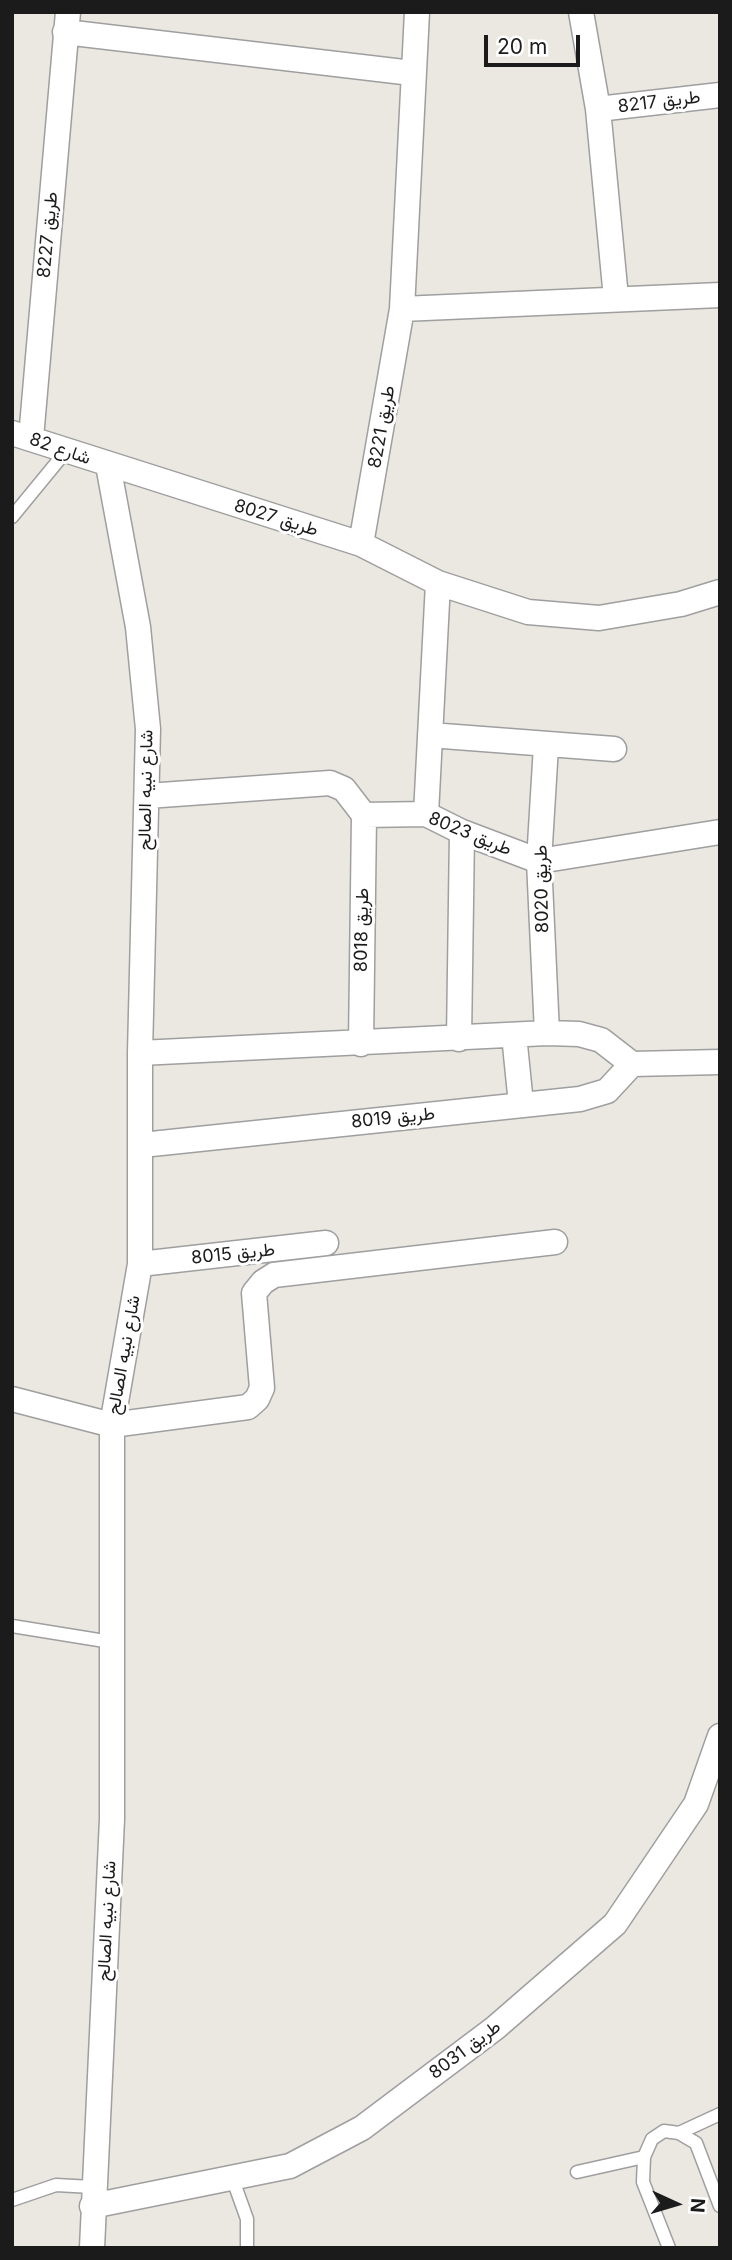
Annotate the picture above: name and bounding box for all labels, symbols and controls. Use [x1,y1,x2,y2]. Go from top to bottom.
scale bar [487,21,583,65]
text: 20 m [497,34,547,59]
street label: طريق 8217 [617,86,701,118]
street label: طريق 8227 [33,191,63,279]
street label: طريق 8221 [364,384,400,470]
street label: شارع 82 [27,428,93,470]
street label: طريق 8027 [231,495,321,541]
street label: شارع نبيه الصالح [134,729,158,851]
street label: طريق 8023 [425,808,515,860]
street label: طريق 8020 [530,845,554,933]
street label: طريق 8018 [350,888,374,972]
street label: طريق 8019 [350,1103,436,1133]
street label: طريق 8015 [190,1239,276,1269]
street label: شارع نبيه الصالح [103,1294,145,1416]
street label: شارع نبيه الصالح [93,1860,121,1982]
street label: طريق 8031 [425,2016,505,2084]
north arrow [641,2169,711,2239]
text: N [685,2197,709,2214]

